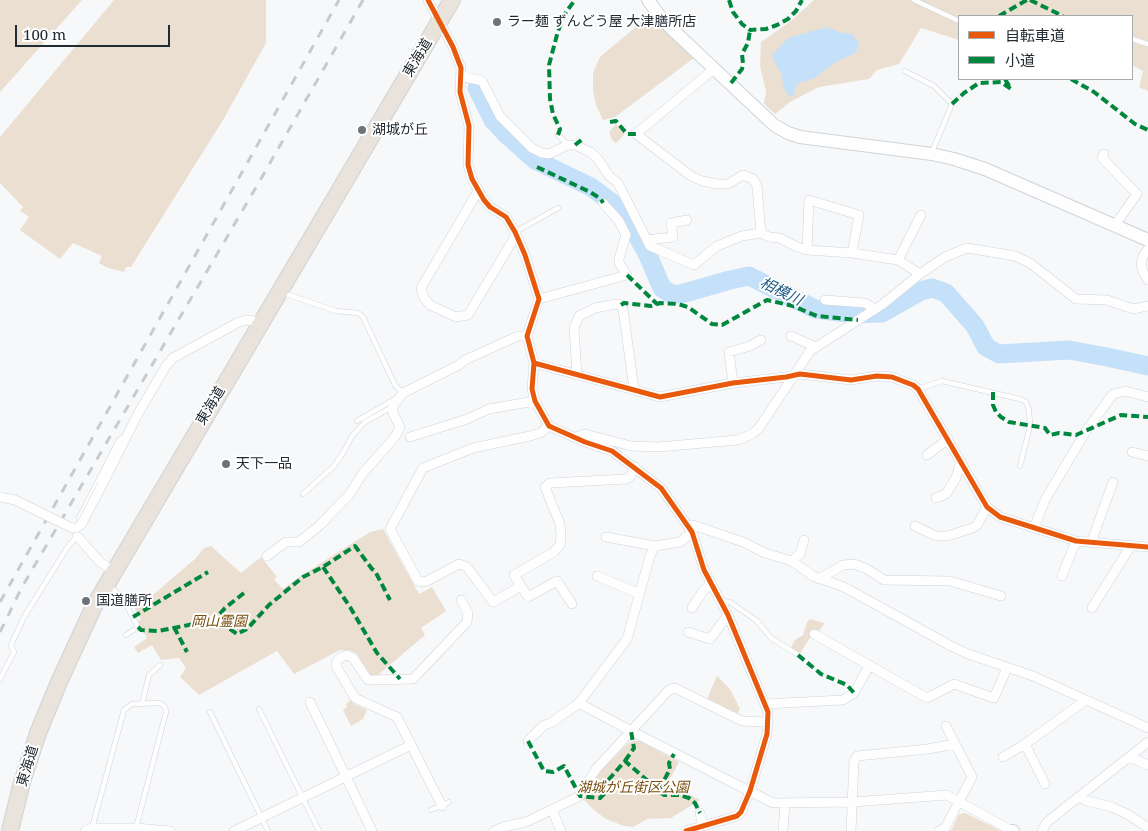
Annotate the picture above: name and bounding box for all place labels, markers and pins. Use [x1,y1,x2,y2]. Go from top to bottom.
place label: ラー麺 ずんどう屋 大津膳所店 [507,14,696,30]
marker: ラー麺 ずんどう屋 大津膳所店 [491,16,503,28]
place label: 湖城が丘 [372,122,428,138]
marker: 湖城が丘 [356,124,368,136]
place label: 天下一品 [236,456,292,472]
marker: 天下一品 [220,458,232,470]
place label: 国道膳所 [96,593,152,609]
marker: 国道膳所 [80,595,92,607]

